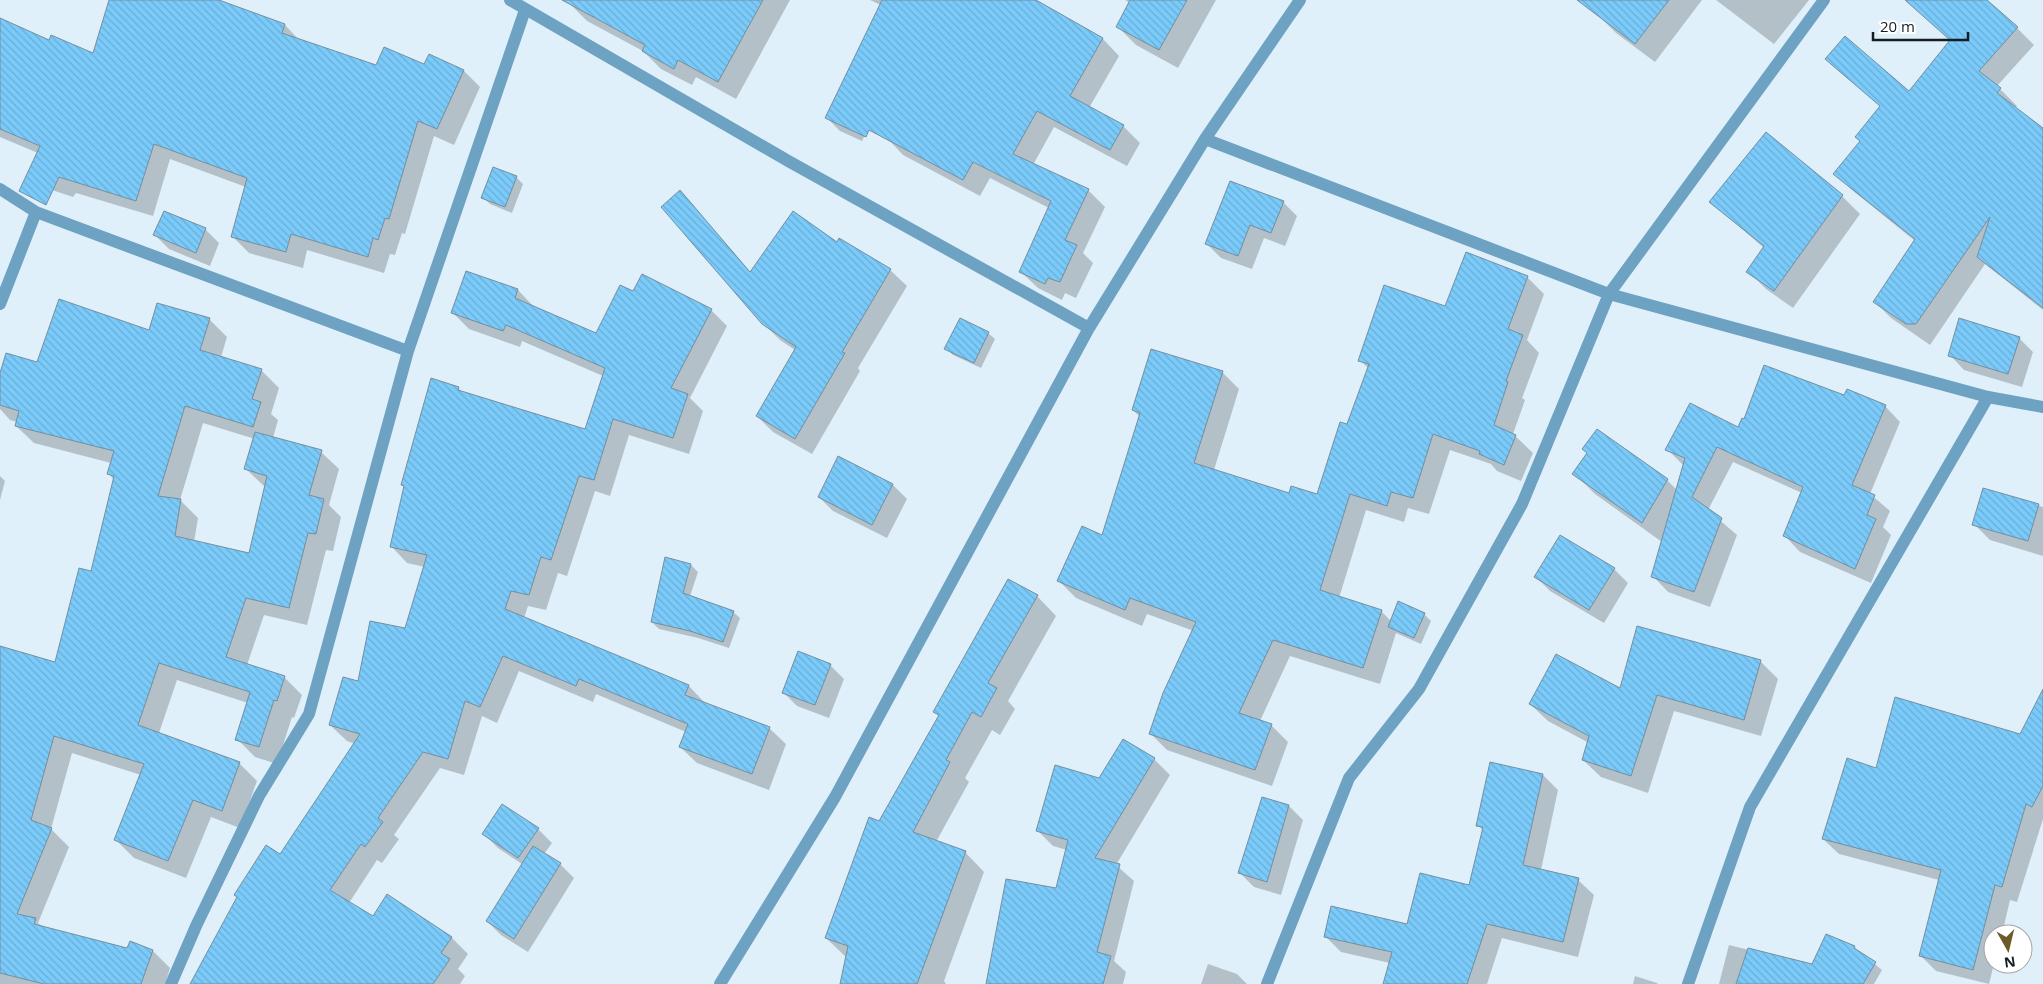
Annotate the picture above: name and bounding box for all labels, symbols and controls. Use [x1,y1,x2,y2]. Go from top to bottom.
scale bar [1873,10,1968,42]
text: 20 m [1880,16,1915,36]
north arrow [1983,924,2033,974]
text: N [2003,952,2017,973]

